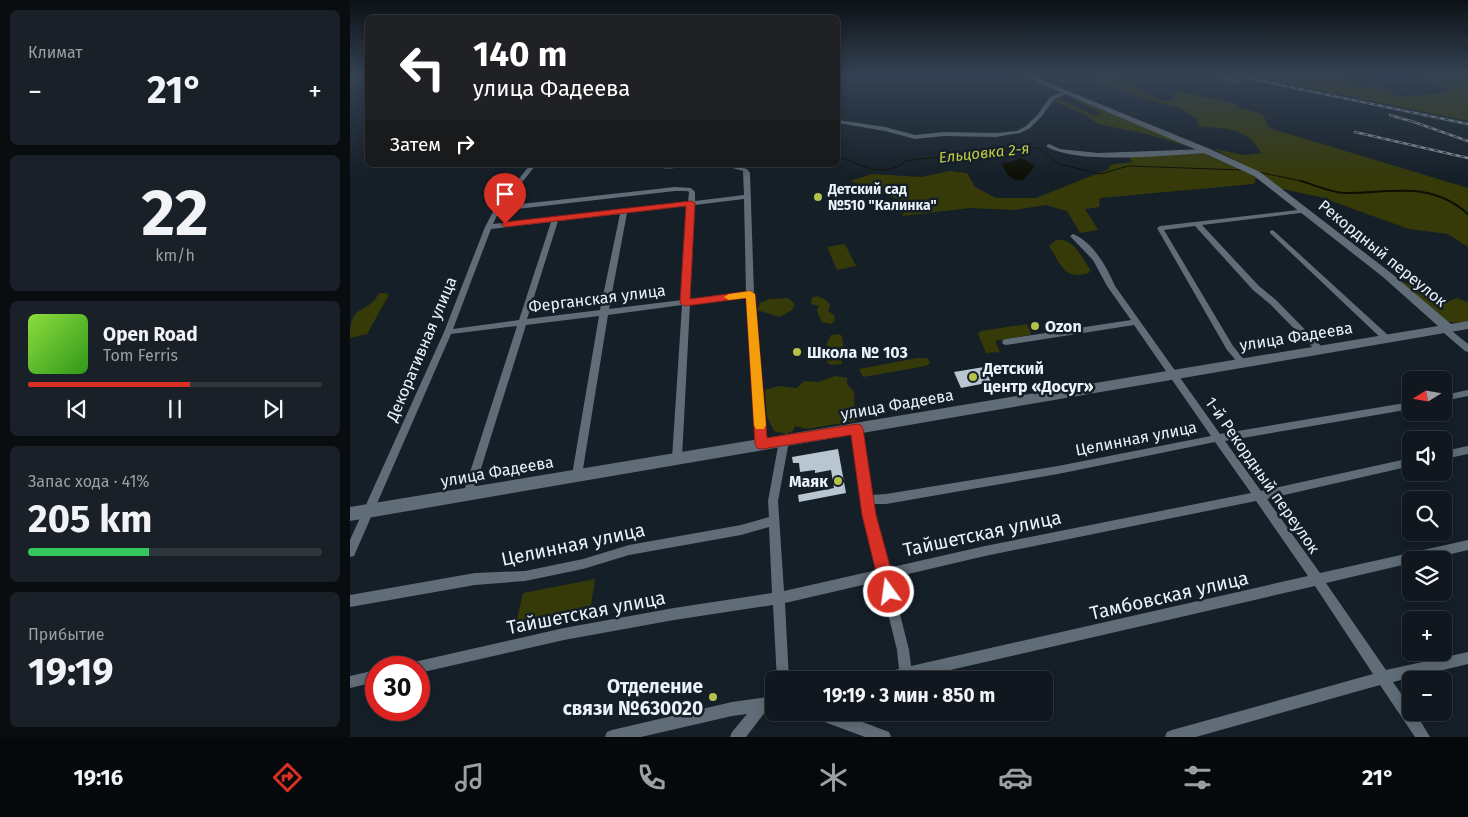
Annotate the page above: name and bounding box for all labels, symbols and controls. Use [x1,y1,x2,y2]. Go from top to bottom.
text: 140 m [473,33,567,75]
icon: left [390,35,455,100]
text: Климат [28,43,83,62]
text: 21° [147,67,203,113]
text: − [28,75,42,108]
text: + [308,75,322,108]
text: улица Фадеева [473,75,630,102]
icon: right [451,130,479,158]
text: Затем [390,133,441,156]
water label: Ельцовка 2-я [938,139,1030,167]
pin [484,173,526,224]
text: 22 [141,174,209,252]
icon: arrive [491,180,519,208]
place label: Детский сад №510 "Калинка" [827,181,937,214]
marker: Детский сад №510 "Калинка" [812,191,824,203]
street label: Рекордный переулок [1315,196,1451,311]
text: km/h [155,246,195,265]
street label: Декоративная улица [382,274,461,425]
street label: Ферганская улица [528,281,667,316]
place label: Ozon [1045,317,1082,336]
street label: улица Фадеева [1238,318,1354,355]
marker: Ozon [1029,320,1041,332]
text: Open Road [103,323,198,346]
place label: Школа № 103 [807,343,908,362]
text: Tom Ferris [103,346,178,365]
marker: Школа № 103 [791,346,803,358]
place label: Детский центр «Досуг» [982,359,1094,396]
marker: Детский центр «Досуг» [967,371,979,383]
north arrow [1402,371,1452,421]
map controls [1402,371,1452,721]
street label: улица Фадеева [839,385,955,424]
street label: 1-й Рекордный переулок [1201,393,1324,558]
icon: previous [63,395,91,423]
icon: pause [161,395,189,423]
icon: next [259,395,287,423]
street label: Целинная улица [1074,417,1198,460]
button: sound [1402,431,1452,481]
street label: улица Фадеева [439,452,555,491]
text: Запас хода · 41% [28,472,150,491]
place label: Маяк [789,472,828,491]
marker: Маяк [832,475,844,487]
button: search [1402,491,1452,541]
text: 205 km [28,496,152,542]
street label: Тайшетская улица [901,505,1063,561]
street label: Целинная улица [499,518,647,571]
button: layers [1402,551,1452,601]
position arrow [862,565,914,617]
street label: Тамбовская улица [1088,566,1251,625]
street label: Тайшетская улица [505,586,667,639]
button: + [1402,611,1452,661]
text: Прибытие [28,625,104,644]
text: 19:19 [28,649,114,695]
speed limit sign: 30 [365,656,430,721]
button: − [1402,671,1452,721]
place label: Отделение связи №630020 [563,675,703,720]
text: 19:19 · 3 мин · 850 m [823,684,995,707]
marker: Отделение связи №630020 [707,691,719,703]
icon: directions [270,760,305,795]
icon: music [452,760,487,795]
icon: phone [634,760,669,795]
icon: climate [816,760,851,795]
icon: car [998,760,1033,795]
icon: filters [1180,760,1215,795]
text: 19:16 [73,764,123,791]
text: 21° [1362,764,1395,791]

